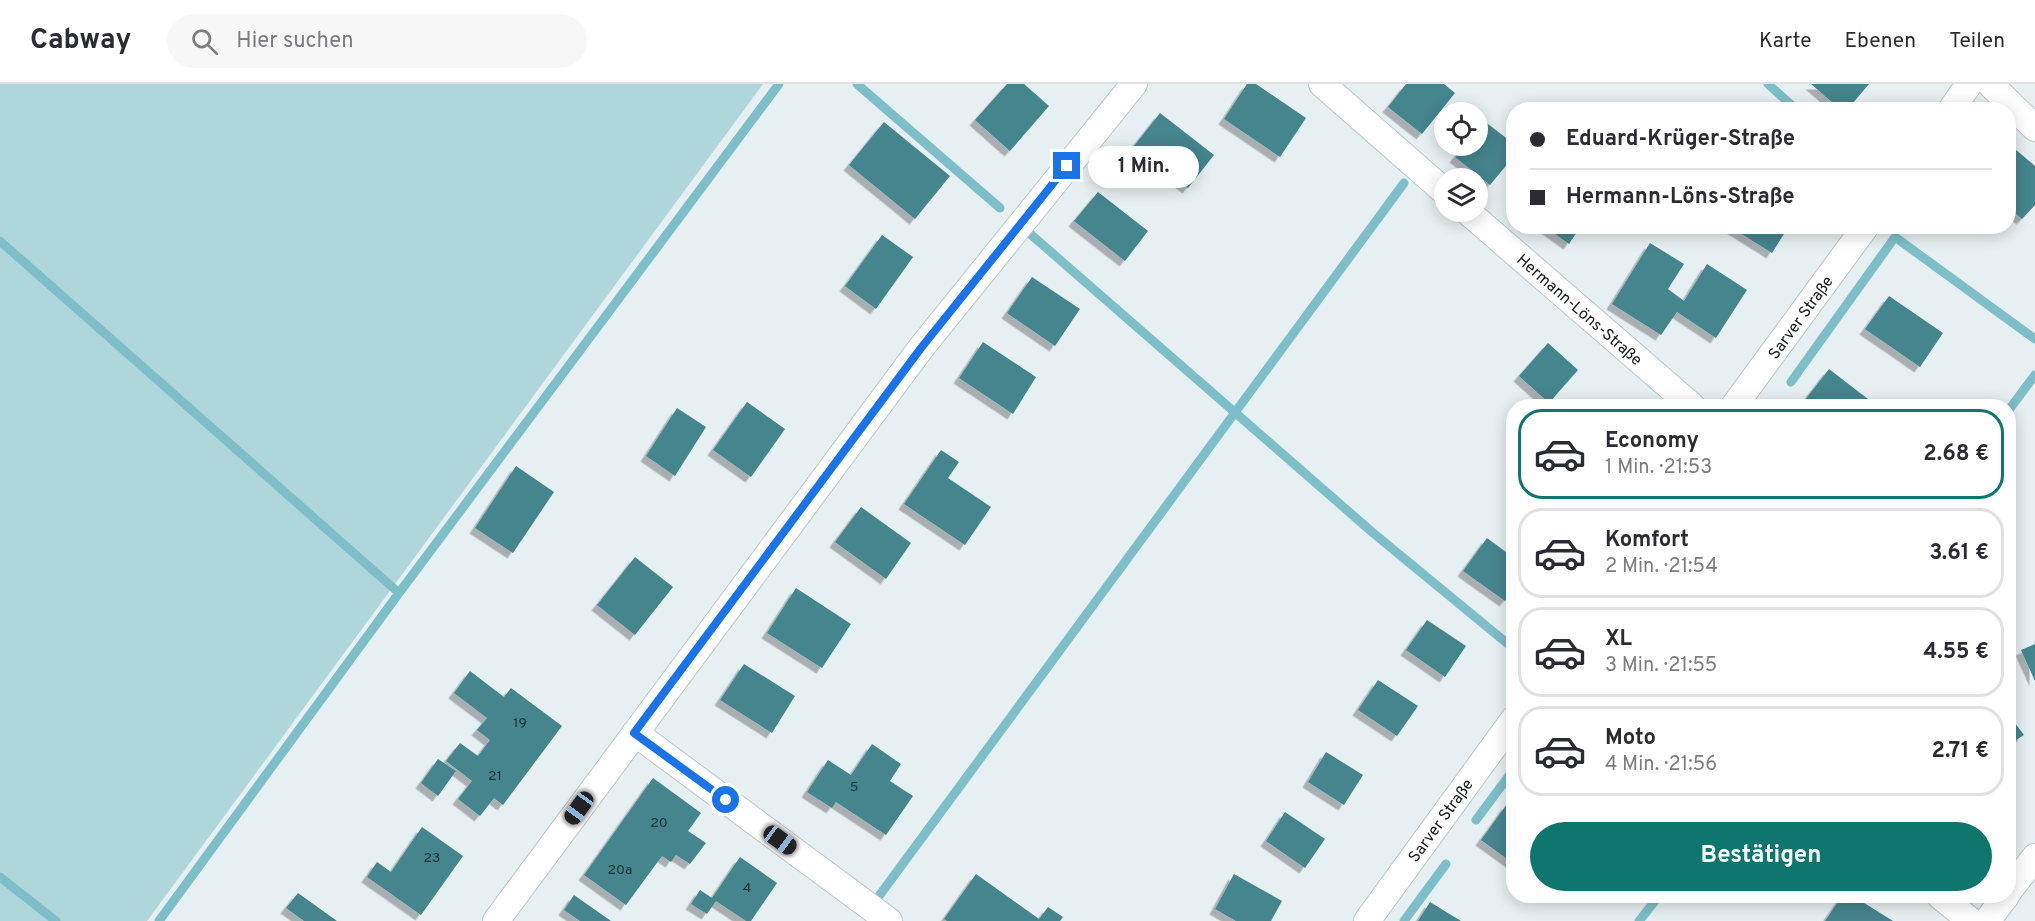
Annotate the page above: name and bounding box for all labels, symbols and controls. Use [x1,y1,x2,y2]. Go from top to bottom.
search box [167,14,587,68]
text: Cabway [30,23,131,59]
icon: search [188,25,221,58]
text: Hier suchen [236,28,354,55]
text: Karte [1759,28,1811,55]
text: Ebenen [1844,28,1916,55]
text: Teilen [1949,28,2005,55]
map controls [1434,102,1488,222]
button: locate [1434,102,1488,156]
text: Eduard-Krüger-Straße [1566,126,1795,153]
callout: 1 Min. [1088,145,1199,187]
route end [1053,152,1080,179]
text: 1 Min. [1118,154,1169,180]
button: layers [1434,168,1488,222]
text: Hermann-Löns-Straße [1566,184,1795,211]
street label: Hermann-Löns-Straße [1512,250,1646,371]
street label: Sarver Straße [1765,273,1839,364]
icon: car [1533,427,1587,481]
text: Economy [1605,428,1699,455]
text: 2.68 € [1923,441,1989,468]
text: 1 Min. · 21:53 [1605,455,1712,481]
icon: car [1533,526,1587,580]
text: Komfort [1605,527,1689,554]
text: 3.61 € [1929,540,1989,567]
text: 2 Min. · 21:54 [1605,554,1718,580]
icon: car [1533,625,1587,679]
text: XL [1605,626,1632,653]
text: 4.55 € [1923,639,1989,666]
text: 3 Min. · 21:55 [1605,653,1717,679]
house number: 19 [513,715,527,732]
icon: car [1533,724,1587,778]
text: Moto [1605,725,1656,752]
text: 2.71 € [1932,738,1989,765]
text: 4 Min. · 21:56 [1605,752,1717,778]
house number: 21 [488,768,502,785]
street label: Sarver Straße [1405,776,1479,867]
house number: 5 [850,779,858,796]
route start [712,786,739,813]
car [561,788,597,828]
house number: 20 [650,815,668,832]
car [760,822,800,858]
button: Bestätigen [1530,822,1992,891]
house number: 23 [424,850,441,867]
house number: 20a [608,862,632,879]
house number: 4 [743,880,751,897]

